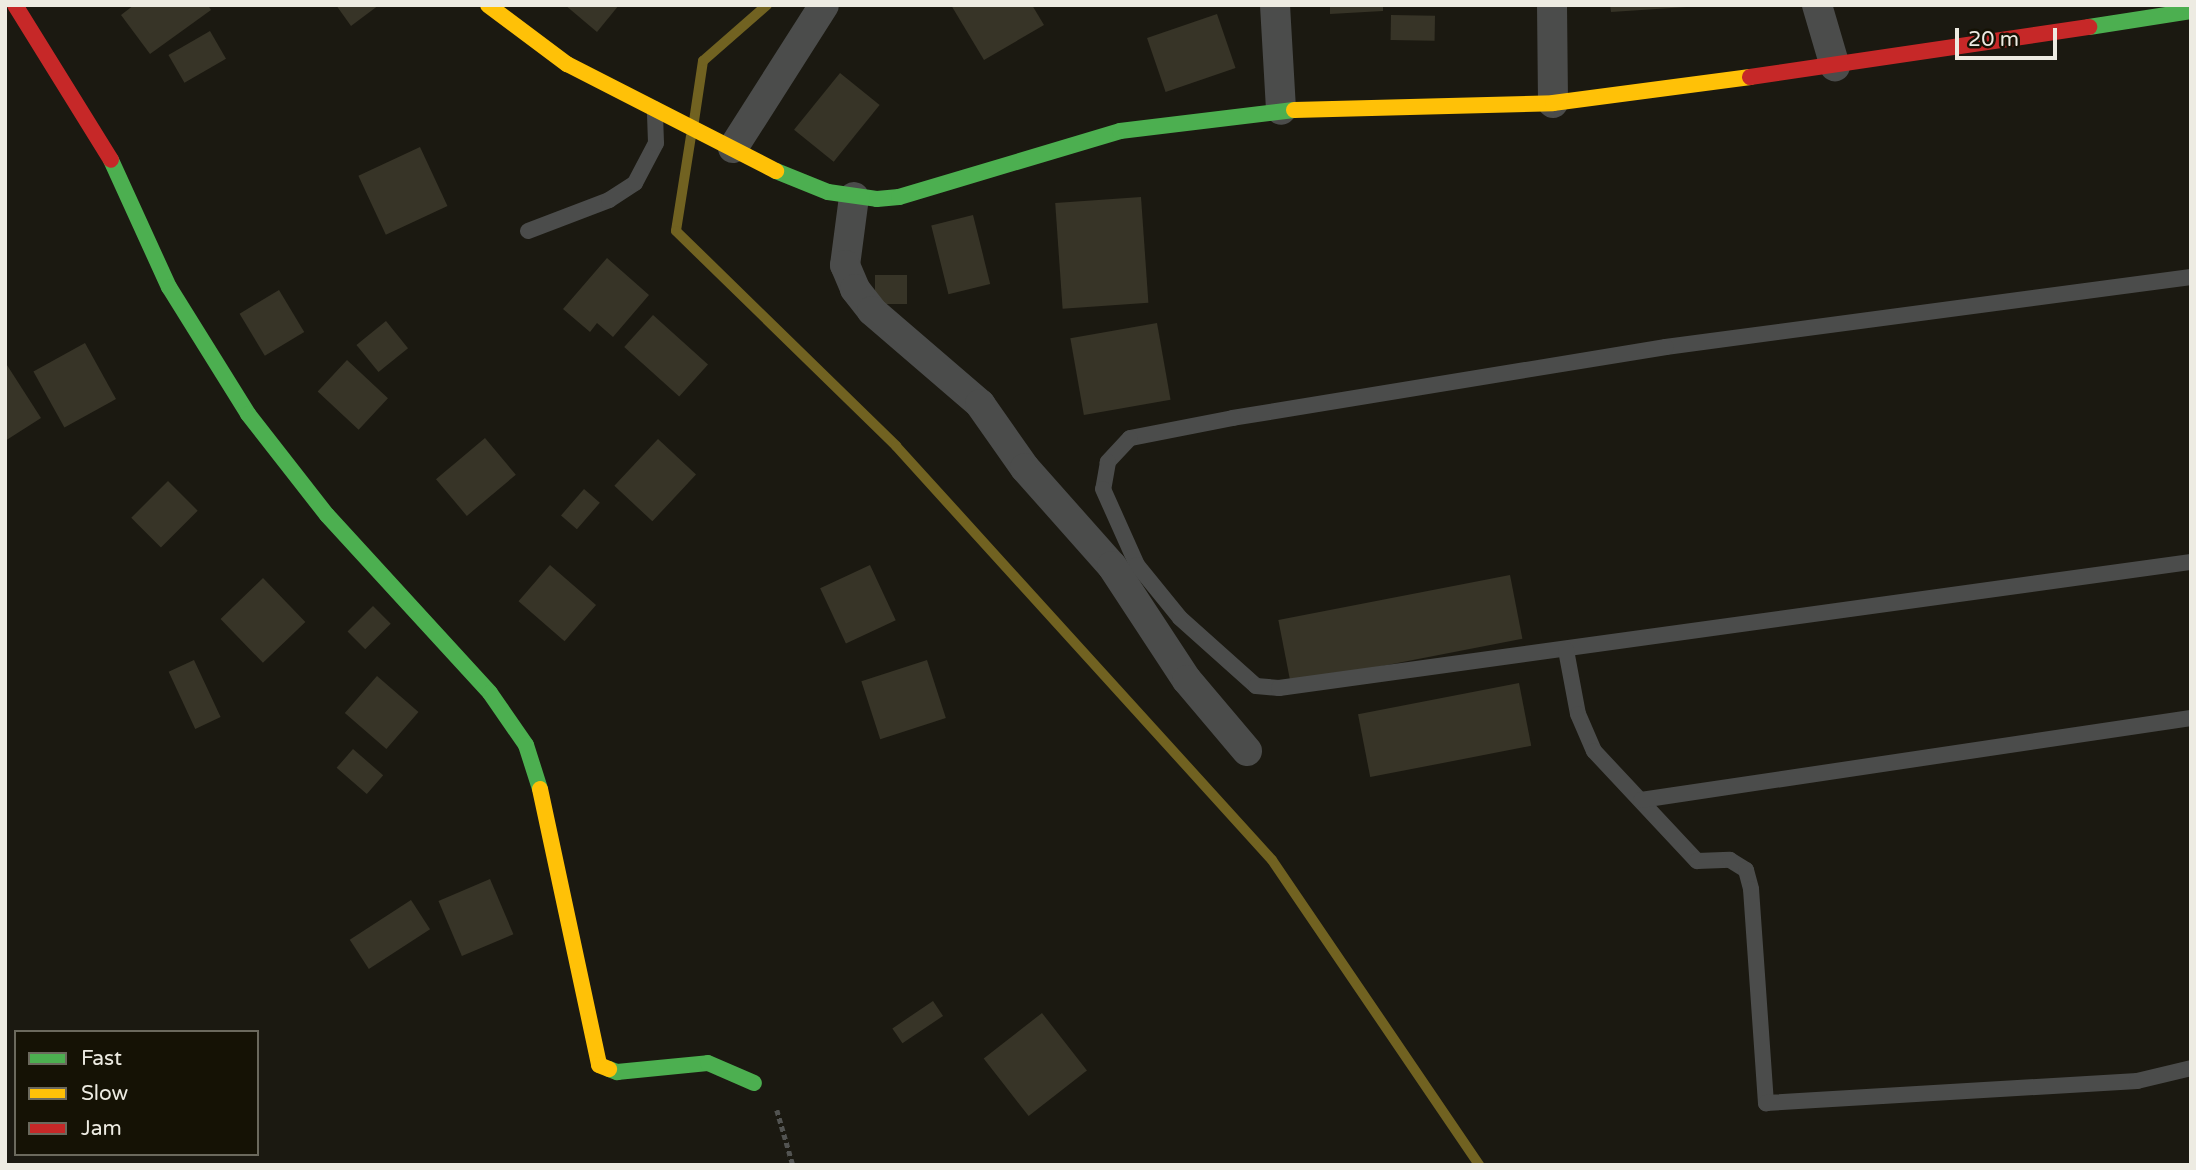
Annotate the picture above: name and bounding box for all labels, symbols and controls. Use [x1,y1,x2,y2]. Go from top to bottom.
scale bar [1958,14,2060,58]
text: 20 m [1968,27,2019,52]
legend [14,1030,259,1156]
text: Fast [81,1046,122,1071]
text: Slow [81,1081,128,1106]
text: Jam [81,1116,122,1141]

